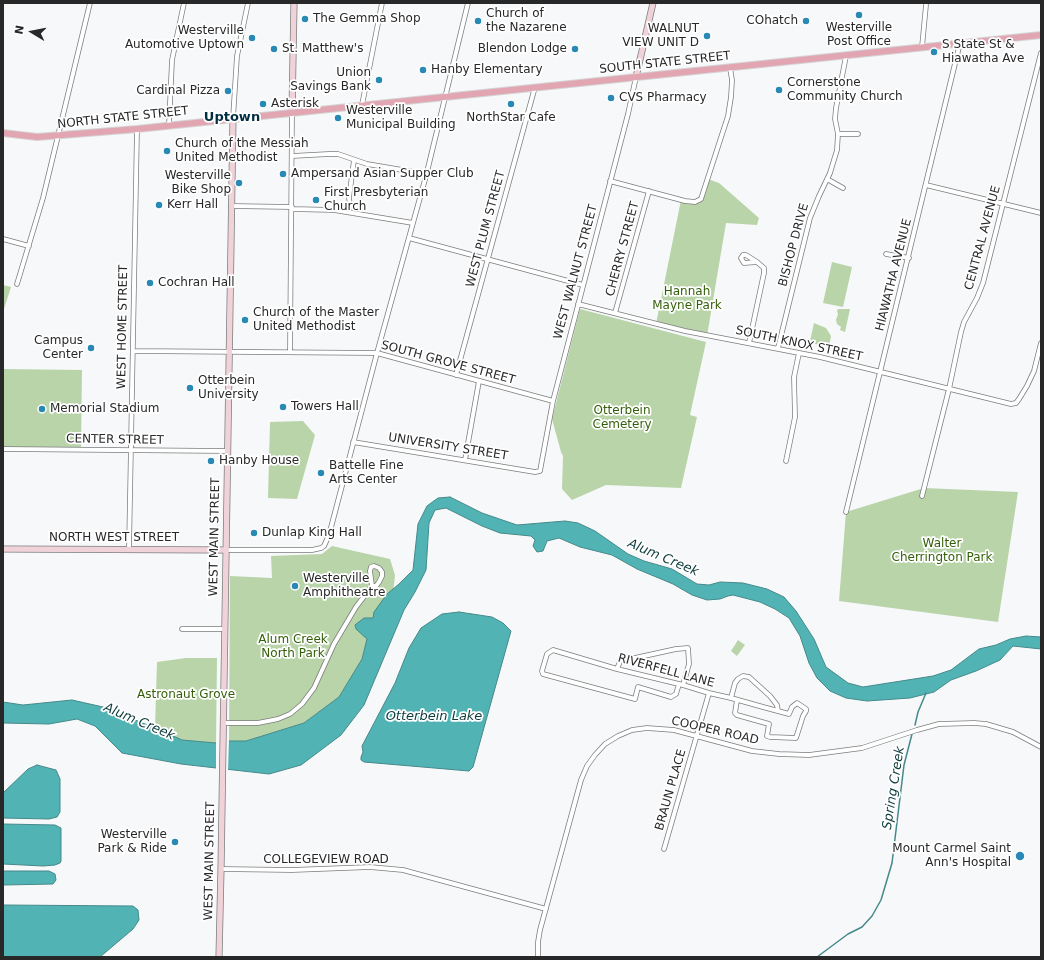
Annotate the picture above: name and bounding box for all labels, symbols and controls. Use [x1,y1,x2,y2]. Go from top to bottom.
place label: Church of the Nazarene [486,7,567,35]
marker: Westerville Post Office [854,10,864,20]
north arrow [12,12,52,52]
place label: The Gemma Shop [313,12,421,26]
marker: The Gemma Shop [300,14,310,24]
place label: COhatch [746,14,798,28]
marker: Church of the Nazarene [473,16,483,26]
marker: COhatch [801,16,811,26]
place label: Westerville Post Office [826,21,892,49]
place label: WALNUT VIEW UNIT D [622,22,699,50]
text: N [12,24,27,35]
place label: Westerville Automotive Uptown [125,24,244,52]
marker: WALNUT VIEW UNIT D [702,31,712,41]
marker: Westerville Automotive Uptown [247,33,257,43]
place label: S State St & Hiawatha Ave [942,38,1024,66]
place label: St. Matthew's [282,42,363,56]
place label: Blendon Lodge [478,42,567,56]
marker: St. Matthew's [269,44,279,54]
marker: Blendon Lodge [570,44,580,54]
marker: S State St & Hiawatha Ave [929,47,939,57]
street label: SOUTH STATE STREET [599,49,731,77]
place label: Hanby Elementary [431,63,543,77]
marker: Hanby Elementary [418,65,428,75]
place label: Union Savings Bank [290,66,371,94]
marker: Union Savings Bank [374,75,384,85]
place label: Cornerstone Community Church [787,76,903,104]
place label: Cardinal Pizza [136,84,220,98]
marker: Cornerstone Community Church [774,85,784,95]
marker: Cardinal Pizza [223,86,233,96]
place label: CVS Pharmacy [619,91,707,105]
marker: CVS Pharmacy [606,93,616,103]
place label: Asterisk [271,97,319,111]
marker: Asterisk [258,99,268,109]
marker: NorthStar Cafe [506,99,516,109]
street label: NORTH STATE STREET [57,104,189,132]
place label: Westerville Municipal Building [346,104,456,132]
district label: Uptown [204,110,260,126]
place label: NorthStar Cafe [466,111,556,125]
marker: Westerville Municipal Building [333,113,343,123]
place label: Church of the Messiah United Methodist [175,137,309,165]
marker: Church of the Messiah United Methodist [162,146,172,156]
place label: Ampersand Asian Supper Club [291,167,474,181]
place label: Westerville Bike Shop [165,169,231,197]
marker: Ampersand Asian Supper Club [278,169,288,179]
street label: WEST PLUM STREET [463,169,509,289]
marker: Westerville Bike Shop [234,178,244,188]
street label: CENTRAL AVENUE [962,184,1004,292]
place label: First Presbyterian Church [324,186,428,214]
marker: First Presbyterian Church [311,195,321,205]
place label: Kerr Hall [167,198,218,212]
marker: Kerr Hall [154,200,164,210]
street label: CHERRY STREET [603,200,643,298]
street label: BISHOP DRIVE [776,202,812,288]
street label: WEST WALNUT STREET [551,203,601,341]
street label: HIAWATHA AVENUE [873,217,915,333]
street label: WEST HOME STREET [115,265,131,389]
place label: Cochran Hall [158,276,235,290]
marker: Cochran Hall [145,278,155,288]
park label: Hannah Mayne Park [652,285,722,313]
place label: Church of the Master United Methodist [253,306,379,334]
marker: Church of the Master United Methodist [240,315,250,325]
street label: SOUTH KNOX STREET [734,324,864,364]
place label: Campus Center [34,334,83,362]
street label: SOUTH GROVE STREET [379,338,517,388]
marker: Campus Center [86,343,96,353]
place label: Otterbein University [198,374,259,402]
marker: Otterbein University [185,383,195,393]
place label: Towers Hall [291,400,359,414]
place label: Memorial Stadium [50,402,159,416]
marker: Towers Hall [278,402,288,412]
marker: Memorial Stadium [37,404,47,414]
park label: Otterbein Cemetery [593,404,651,432]
street label: UNIVERSITY STREET [387,430,509,464]
street label: CENTER STREET [66,432,164,448]
place label: Hanby House [219,454,299,468]
marker: Hanby House [206,456,216,466]
place label: Battelle Fine Arts Center [329,459,404,487]
marker: Battelle Fine Arts Center [316,468,326,478]
street label: WEST MAIN STREET [207,477,223,597]
place label: Dunlap King Hall [262,526,362,540]
marker: Dunlap King Hall [249,528,259,538]
street label: NORTH WEST STREET [49,531,179,545]
water label: Alum Creek [625,536,701,580]
park label: Walter Cherrington Park [892,537,992,565]
place label: Westerville Amphitheatre [303,572,385,600]
marker: Westerville Amphitheatre [290,581,300,591]
park label: Alum Creek North Park [258,633,328,661]
street label: RIVERFELL LANE [616,651,716,691]
park label: Astronaut Grove [137,688,235,702]
water label: Alum Creek [101,700,177,744]
water label: Otterbein Lake [386,709,482,725]
street label: COOPER ROAD [670,714,760,748]
water label: Spring Creek [880,745,908,831]
street label: BRAUN PLACE [652,748,690,832]
street label: WEST MAIN STREET [202,801,218,921]
place label: Westerville Park & Ride [97,828,167,856]
marker: Westerville Park & Ride [170,837,180,847]
place label: Mount Carmel Saint Ann's Hospital [892,842,1011,870]
marker: Mount Carmel Saint Ann's Hospital [1014,850,1026,862]
street label: COLLEGEVIEW ROAD [263,853,389,867]

